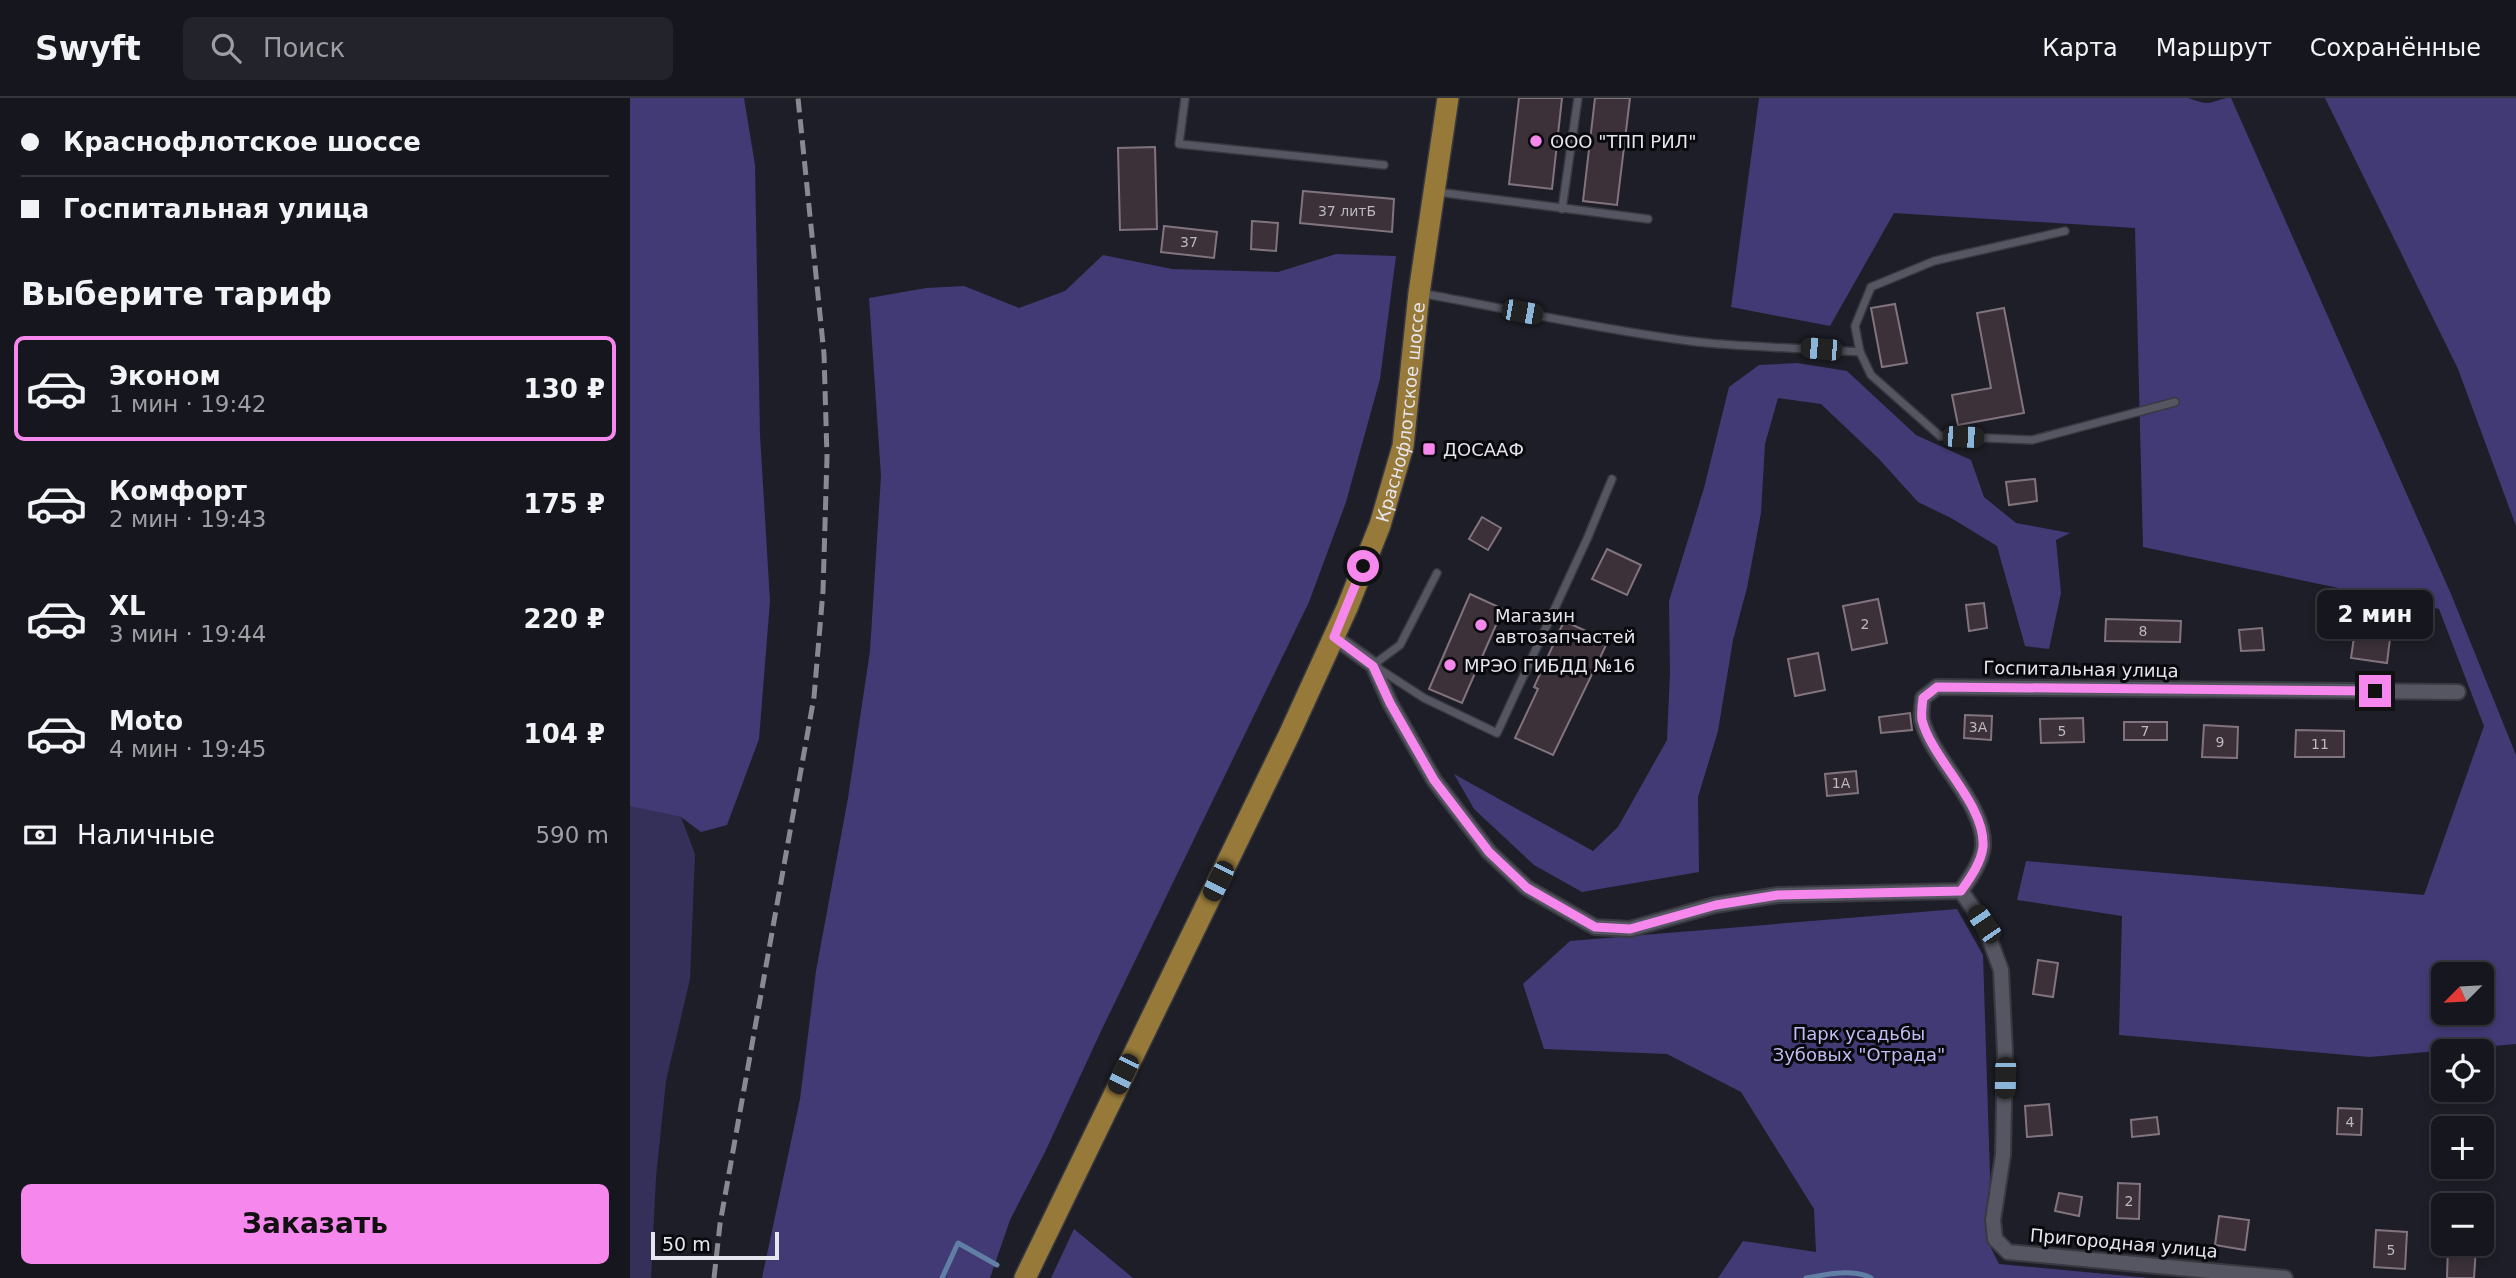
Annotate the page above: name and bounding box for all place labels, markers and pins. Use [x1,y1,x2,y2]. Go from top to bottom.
place label: ООО "ТПП РИЛ" [1550,131,1696,152]
marker: ООО "ТПП РИЛ" [1528,133,1544,149]
place label: ДОСААФ [1443,439,1524,460]
marker: ДОСААФ [1421,441,1437,457]
place label: Магазин автозапчастей [1495,605,1635,647]
marker: Магазин автозапчастей [1473,617,1489,633]
place label: МРЭО ГИБДД №16 [1464,655,1635,676]
marker: МРЭО ГИБДД №16 [1442,657,1458,673]

